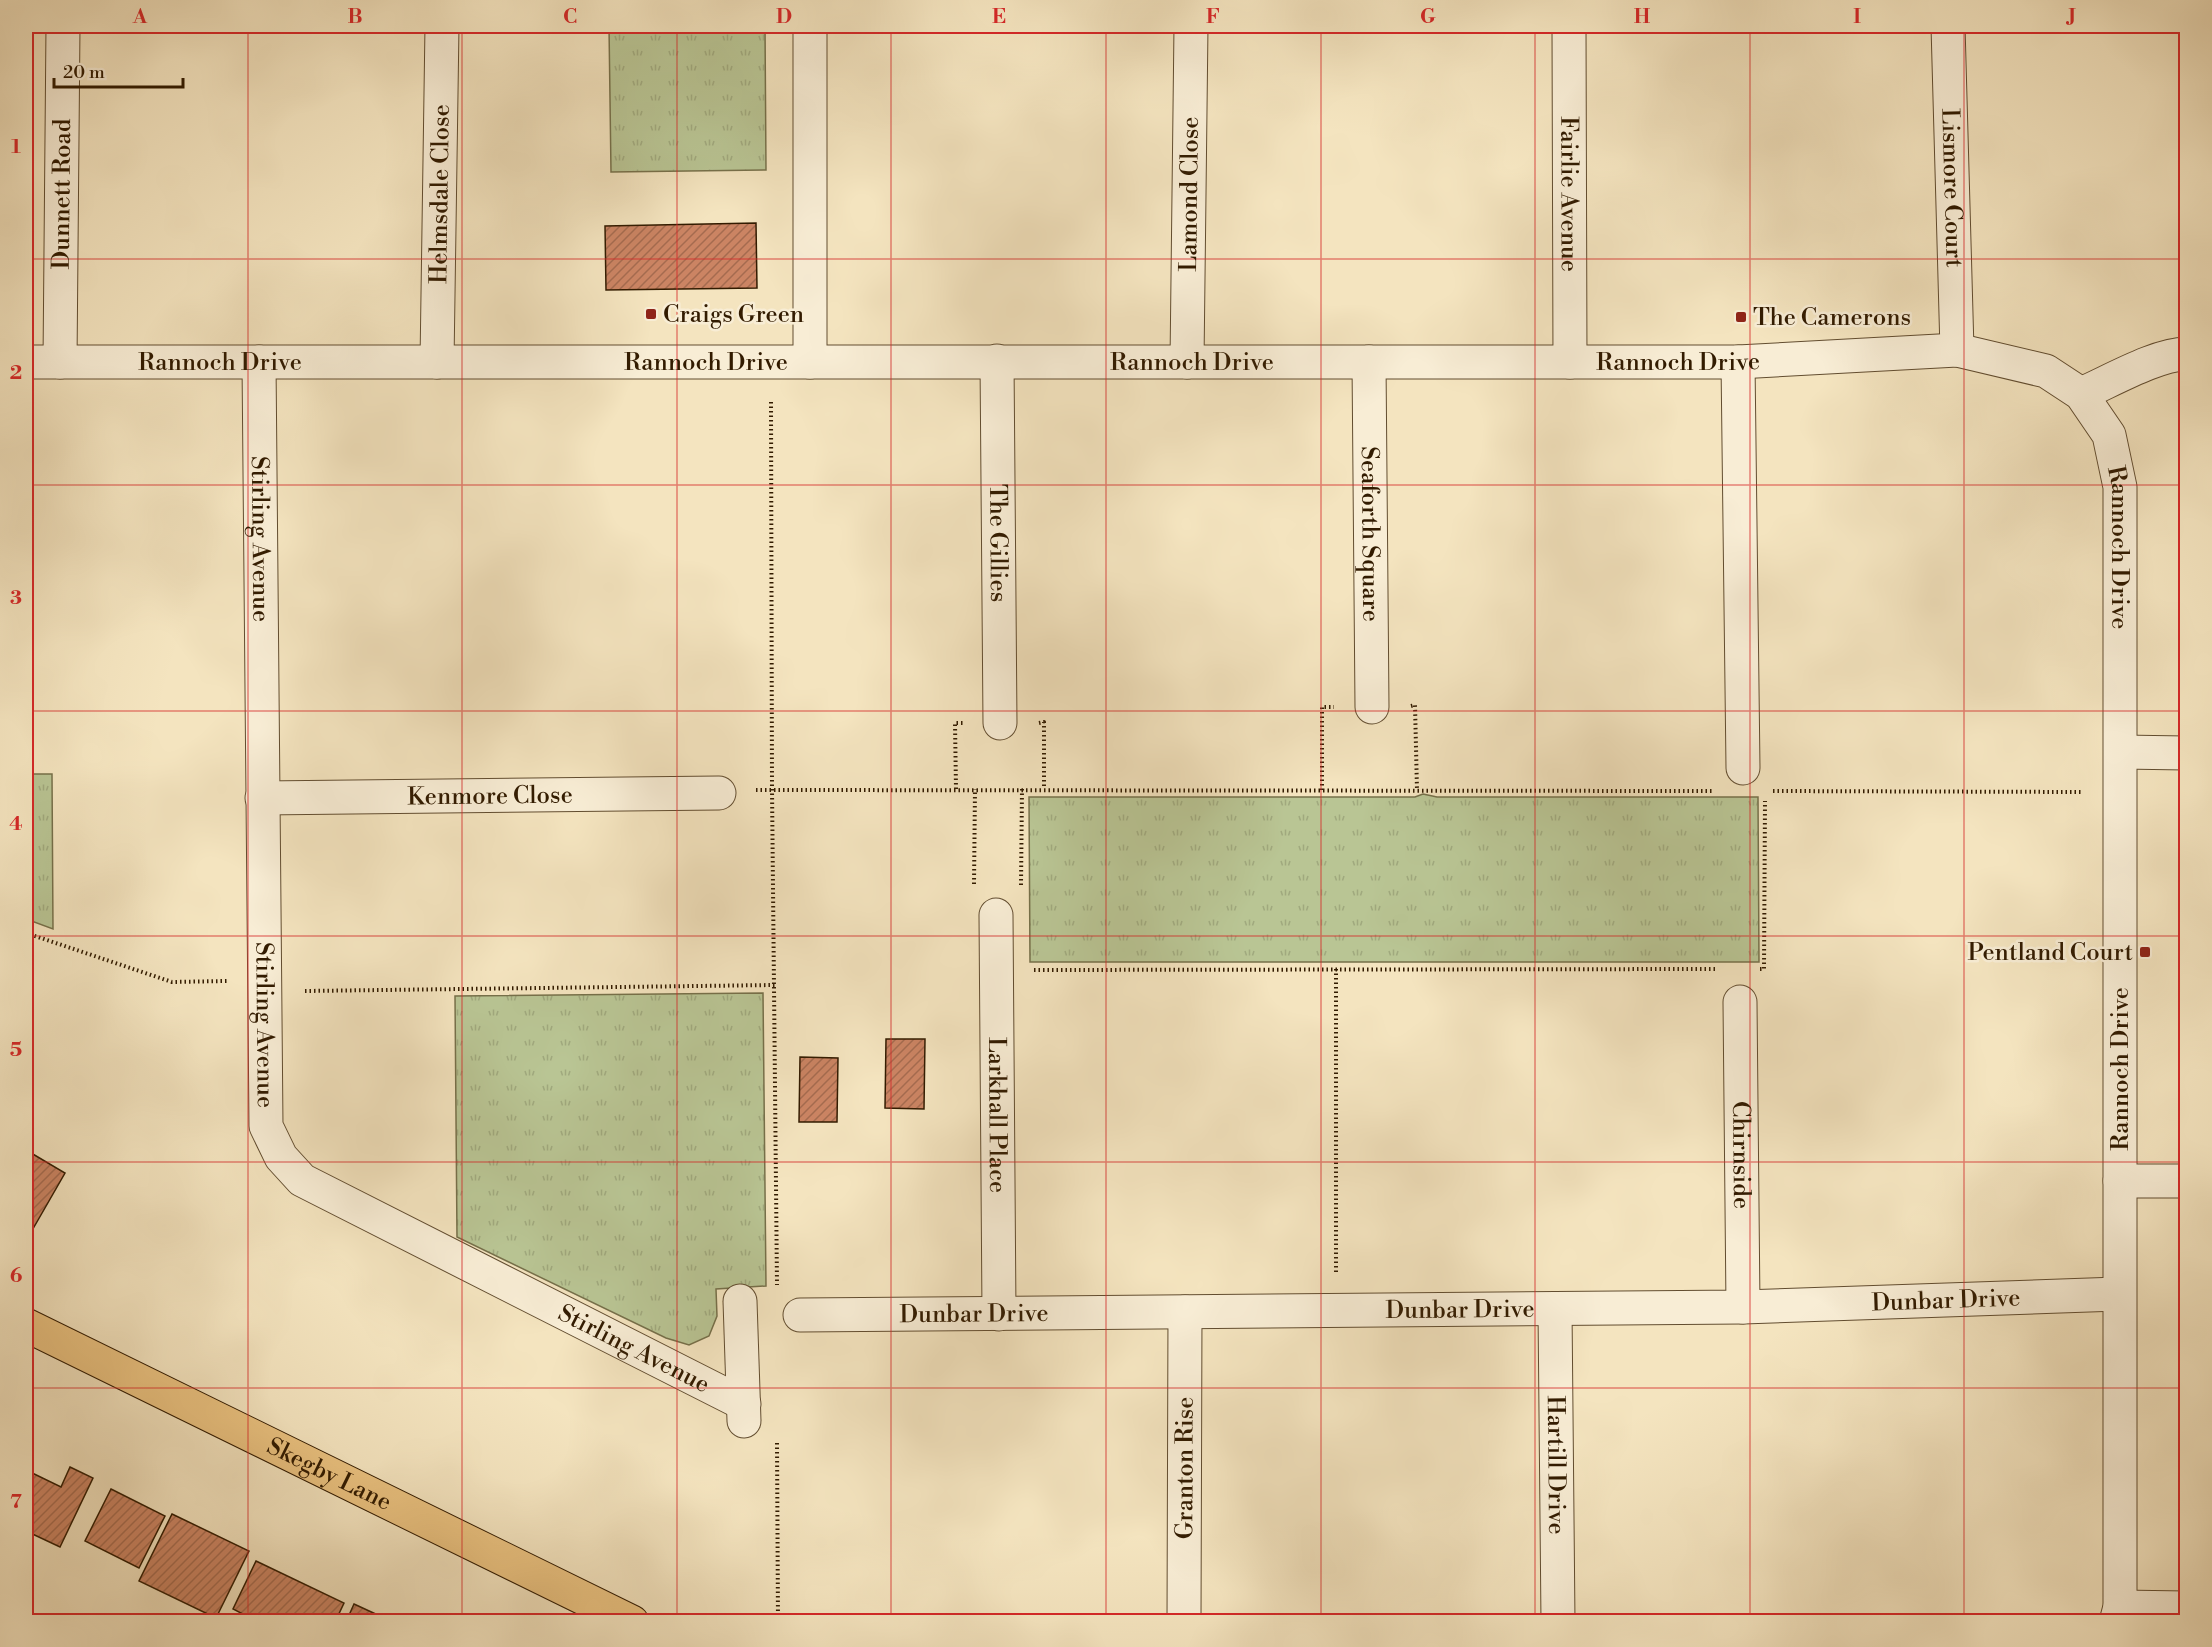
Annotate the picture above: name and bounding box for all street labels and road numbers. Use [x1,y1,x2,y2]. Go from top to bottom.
street label: Helmsdale Close [424,104,457,284]
street label: Lismore Court [1934,108,1969,269]
street label: Lamond Close [1174,116,1206,272]
street label: Fairlie Avenue [1553,116,1584,272]
street label: Dunnett Road [47,118,78,270]
street label: Rannoch Drive [1596,347,1761,378]
street label: Rannoch Drive [138,348,302,378]
street label: Rannoch Drive [624,348,788,378]
street label: Rannoch Drive [1110,348,1274,378]
street label: Seaforth Square [1354,446,1385,622]
street label: Stirling Avenue [244,456,275,622]
street label: Rannoch Drive [2100,463,2134,629]
street label: The Gillies [982,484,1013,602]
street label: Kenmore Close [407,781,573,812]
street label: Stirling Avenue [248,942,280,1108]
street label: Rannoch Drive [2106,987,2136,1151]
street label: Larkhall Place [981,1037,1012,1193]
street label: Chirnside [1725,1101,1756,1209]
street label: Dunbar Drive [1871,1283,2021,1319]
street label: Dunbar Drive [1385,1295,1535,1326]
street label: Stirling Avenue [553,1298,715,1400]
street label: Dunbar Drive [899,1299,1049,1330]
street label: Hartill Drive [1540,1395,1571,1535]
street label: Granton Rise [1170,1397,1201,1539]
street label: Skegby Lane [262,1431,396,1518]

